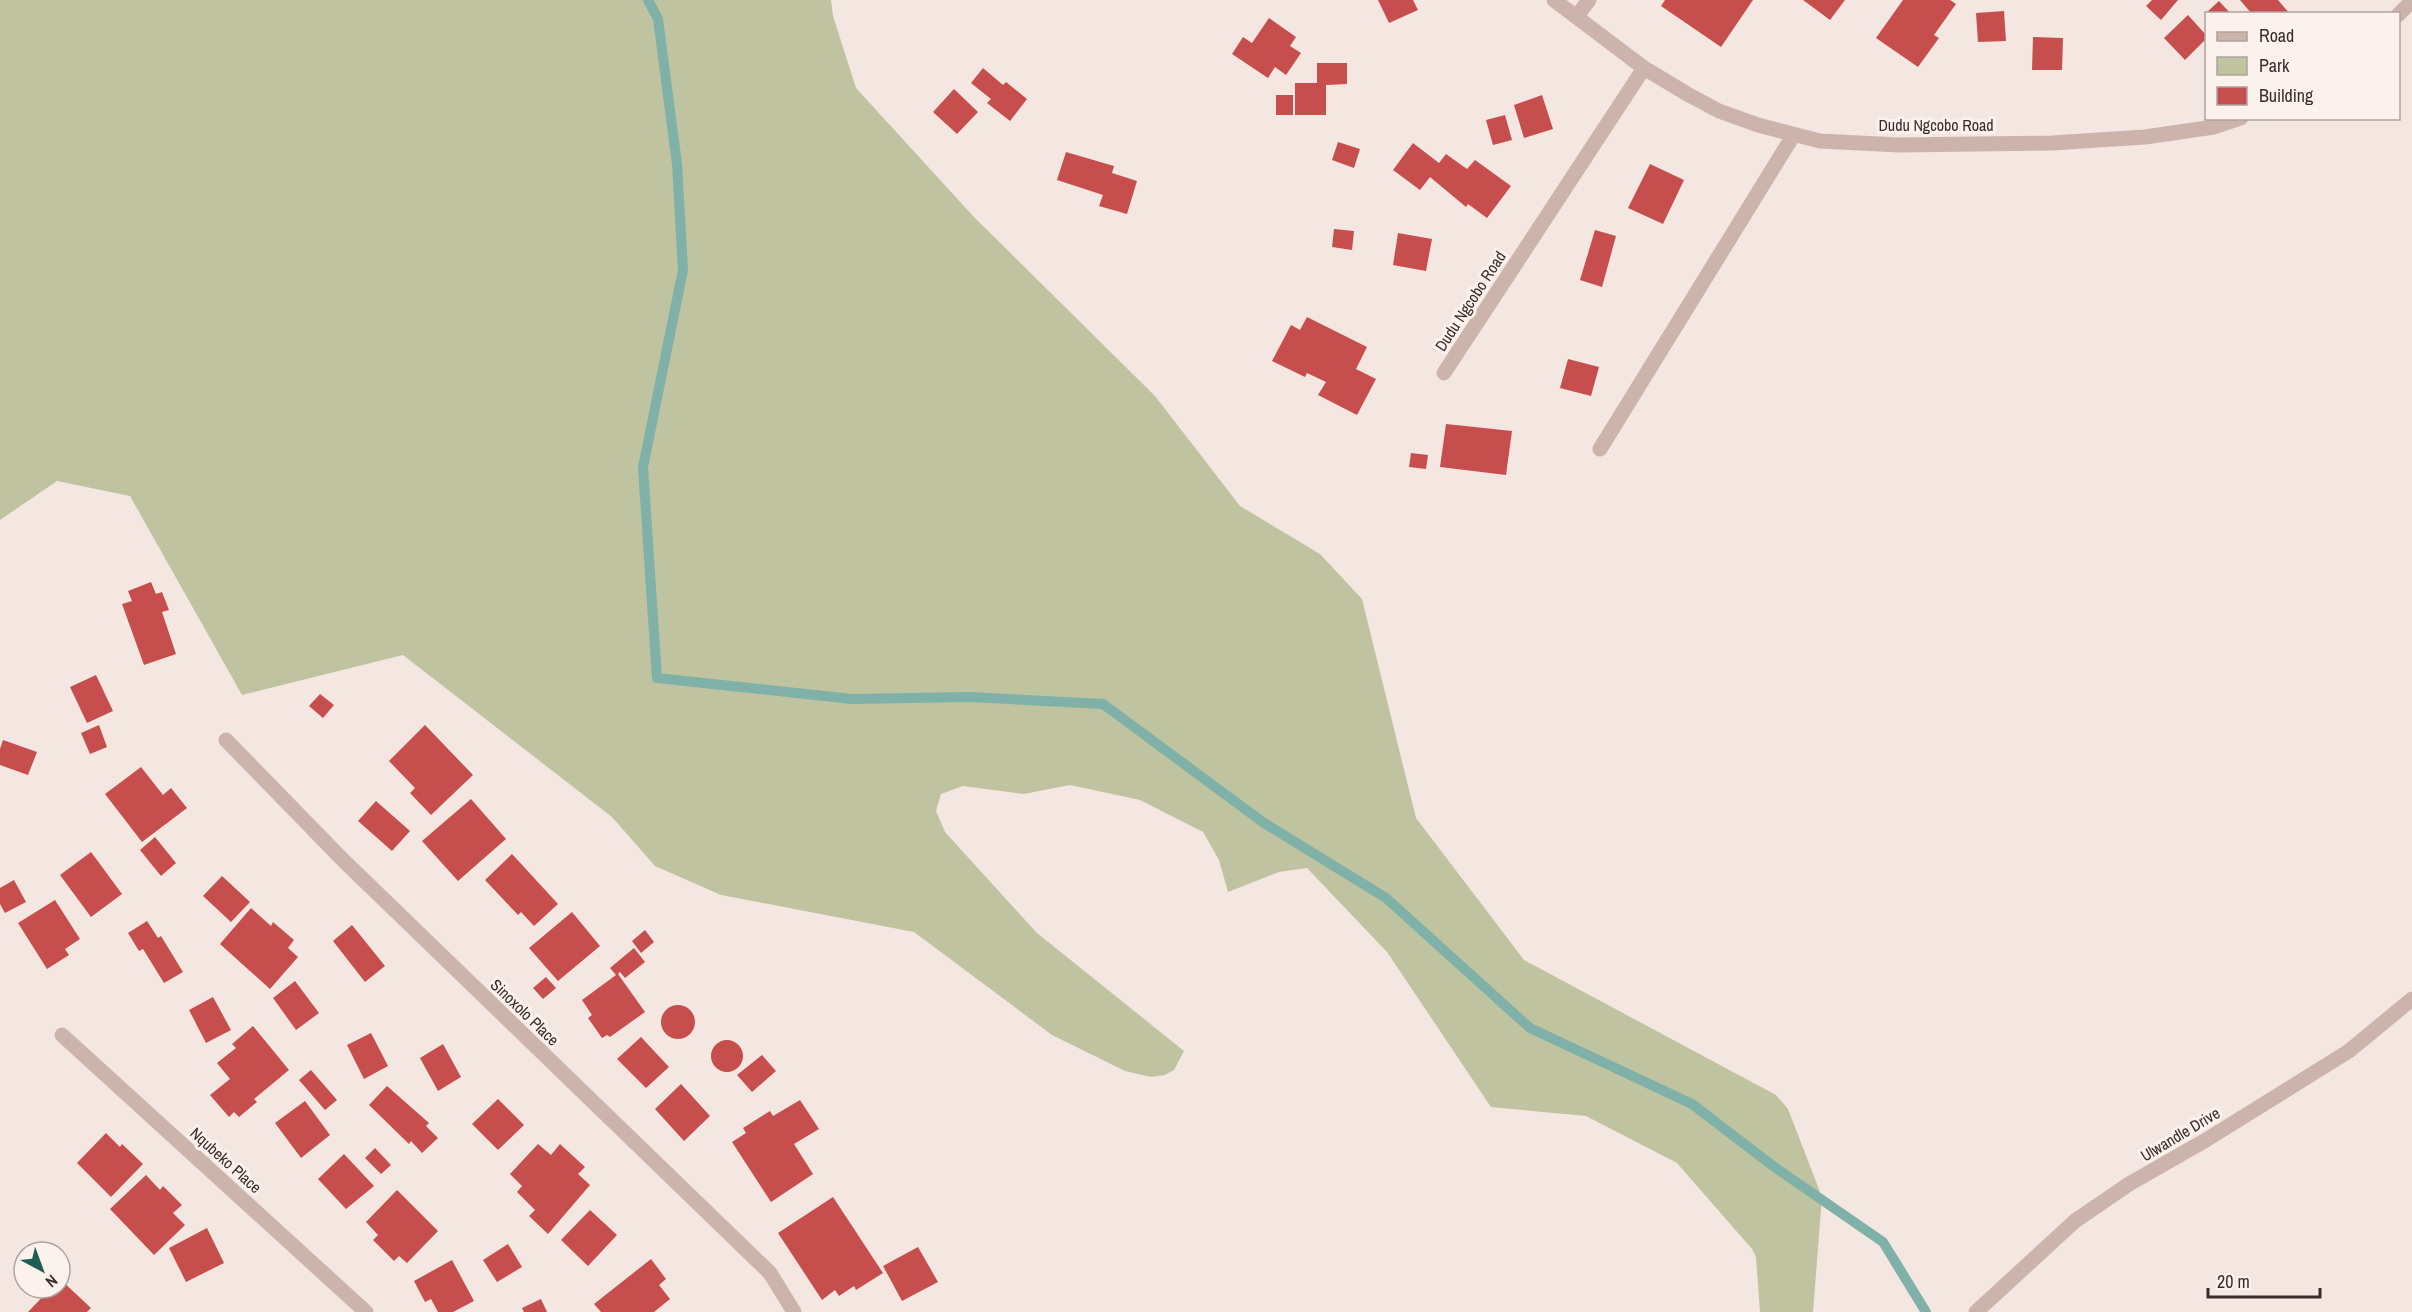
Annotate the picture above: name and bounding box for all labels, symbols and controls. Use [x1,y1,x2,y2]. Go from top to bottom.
legend [2205,12,2400,120]
text: Road [2259,23,2294,48]
text: Park [2259,53,2290,78]
text: Building [2259,83,2314,108]
street label: Dudu Ngcobo Road [1878,114,1994,136]
street label: Dudu Ngcobo Road [1429,247,1511,355]
street label: Sinoxolo Place [486,974,564,1050]
street label: Ulwandle Drive [2136,1102,2224,1166]
street label: Nqubeko Place [186,1122,266,1198]
north arrow [12,1240,72,1300]
scale bar [2208,1261,2320,1299]
text: 20 m [2217,1269,2250,1294]
text: N [41,1270,63,1293]

